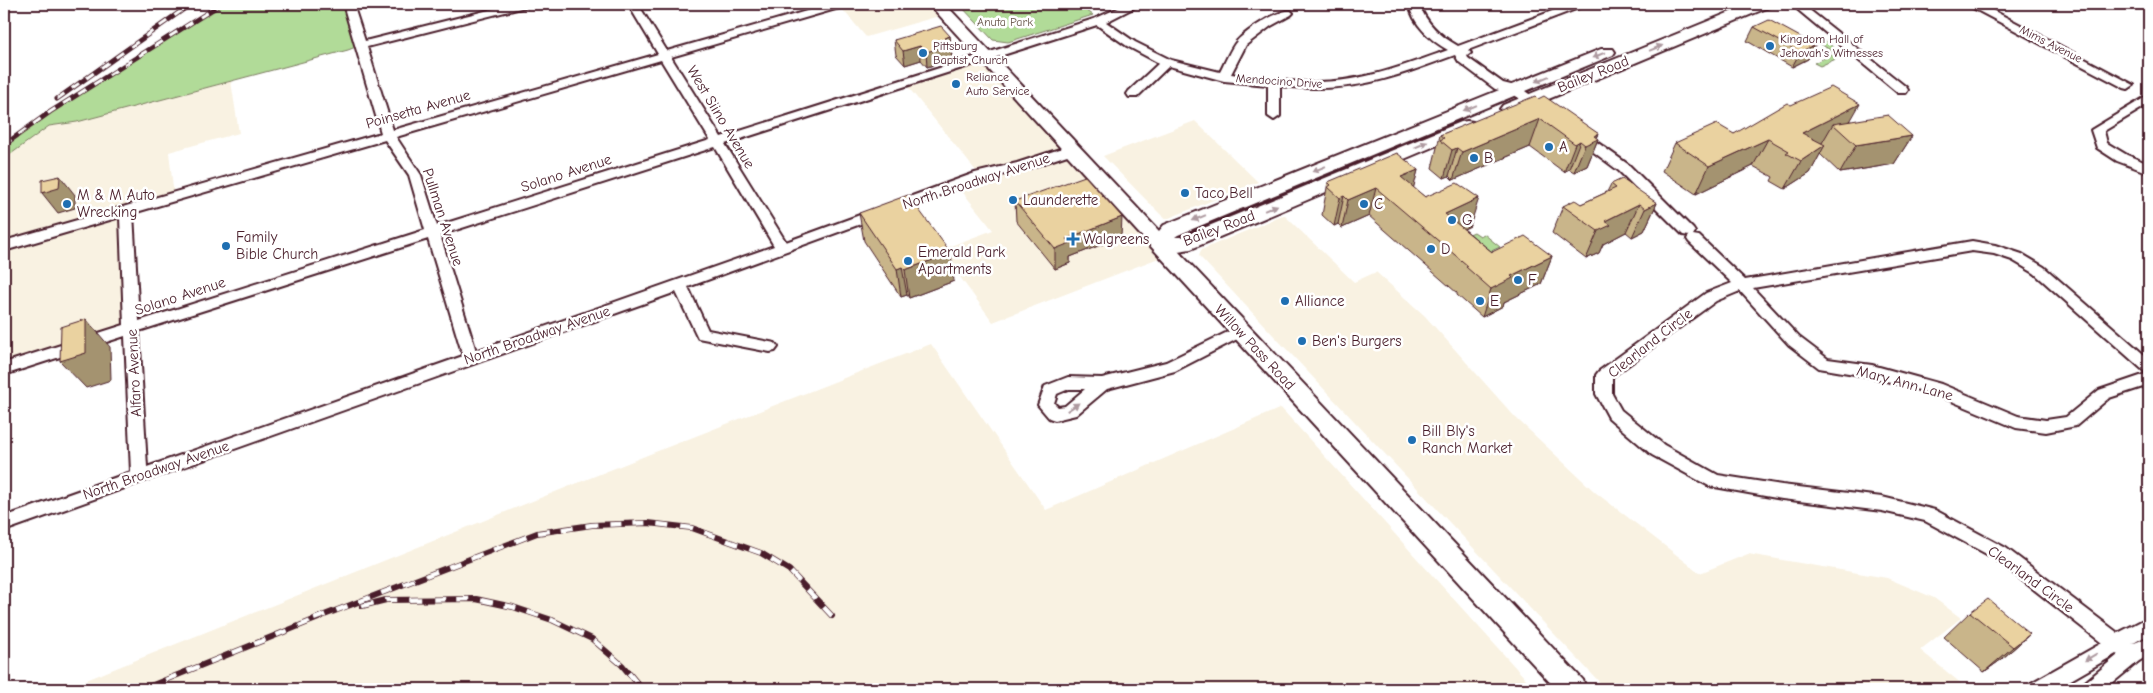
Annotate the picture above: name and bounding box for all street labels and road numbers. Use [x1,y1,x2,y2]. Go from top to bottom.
street label: Mims Avenue [2017,22,2085,66]
street label: Bailey Road [1555,52,1631,96]
street label: West Siino Avenue [683,62,759,172]
street label: Mendocino Drive [1235,71,1323,91]
street label: Poinsetta Avenue [364,85,473,132]
street label: North Broadway Avenue [900,149,1052,213]
street label: Solano Avenue [518,150,614,196]
street label: Pullman Avenue [419,166,467,269]
street label: Bailey Road [1181,206,1257,250]
street label: Solano Avenue [132,273,228,319]
street label: North Broadway Avenue [461,301,613,369]
street label: Willow Pass Road [1211,301,1299,393]
street label: Clearland Circle [1604,304,1696,382]
street label: Alfaro Avenue [123,328,145,417]
street label: Mary Ann Lane [1855,361,1956,405]
street label: North Broadway Avenue [80,436,232,504]
street label: Clearland Circle [1984,542,2078,617]

